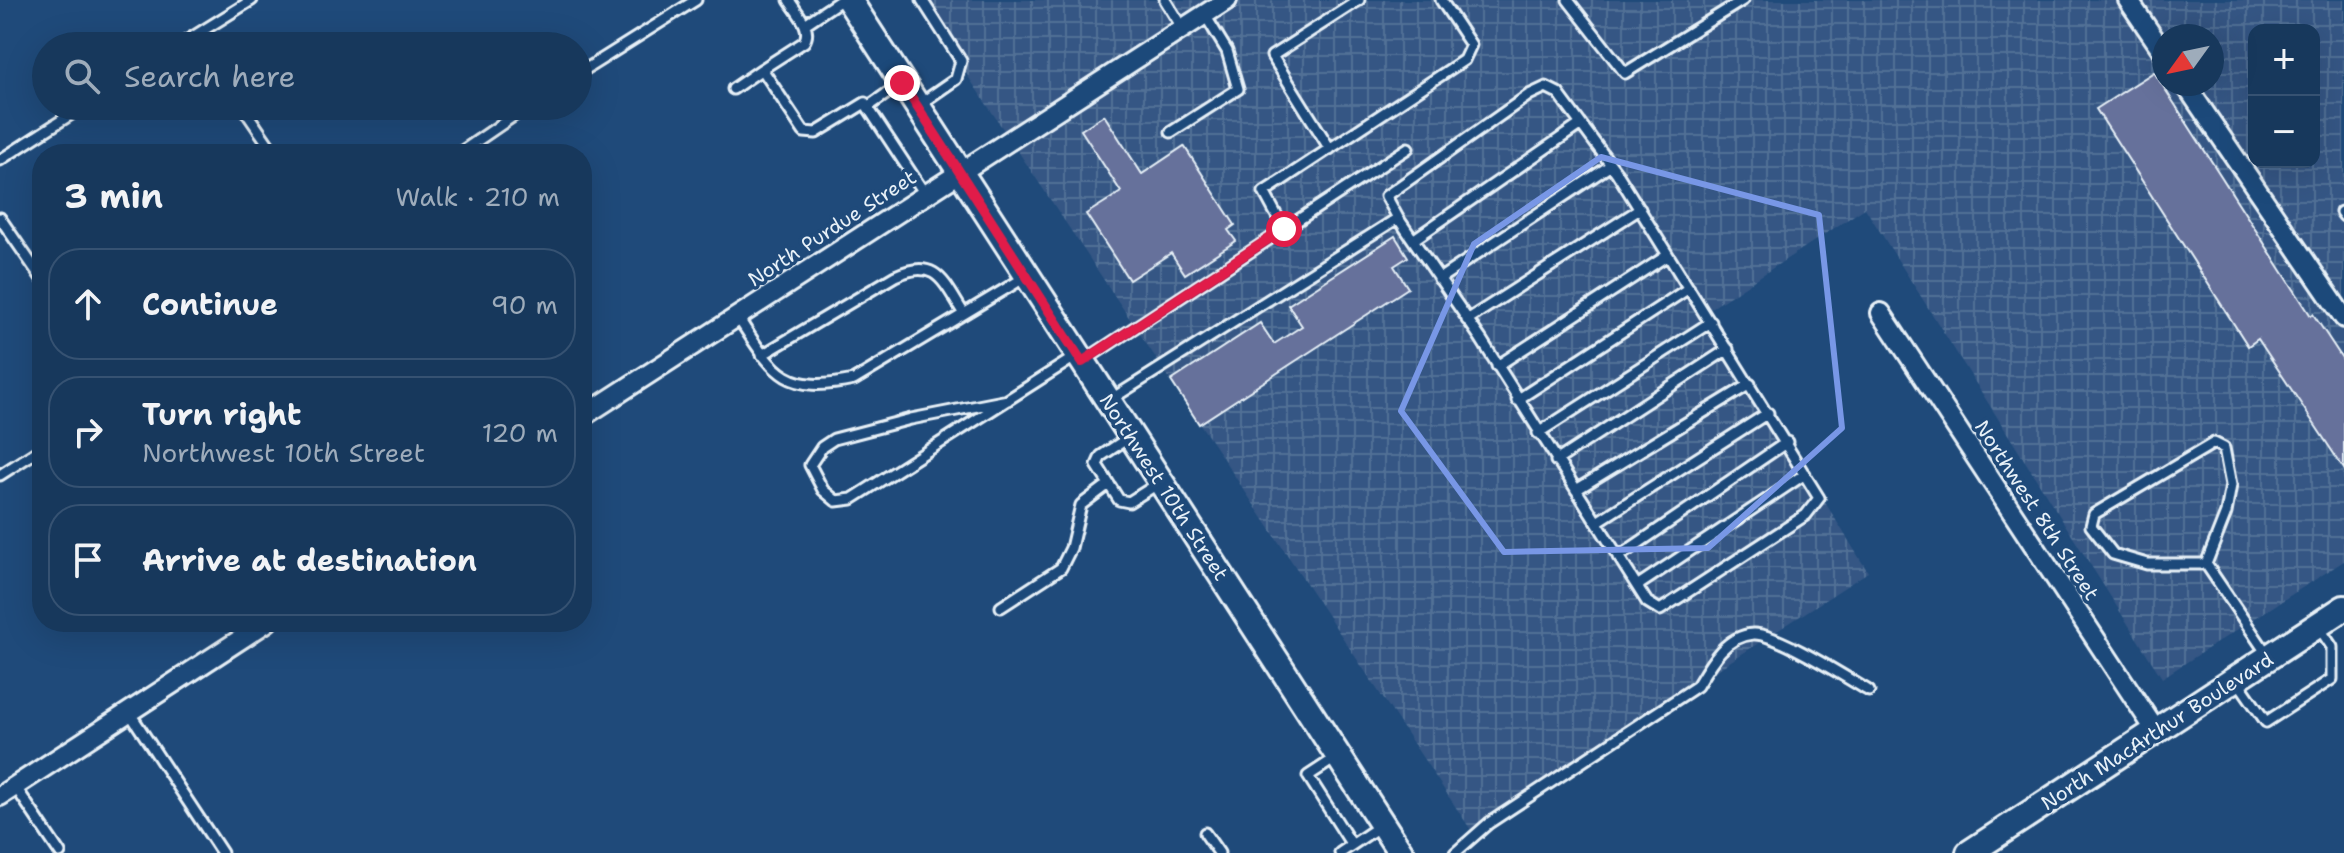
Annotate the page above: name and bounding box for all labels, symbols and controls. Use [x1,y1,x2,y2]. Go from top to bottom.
north arrow [2152,24,2224,96]
map controls [2248,24,2320,168]
button: + [2248,24,2320,96]
search box [32,32,592,120]
icon: search [60,54,104,98]
text: Search here [124,56,295,97]
route end [884,65,920,101]
button: − [2248,96,2320,168]
street label: North Purdue Street [743,164,921,292]
text: 3 min [64,173,163,219]
text: Walk · 210 m [396,179,560,214]
route start [1266,211,1302,247]
icon: ahead [66,282,110,326]
text: Continue [142,284,278,325]
text: 90 m [491,287,558,322]
street label: Northwest 10th Street [1094,389,1234,585]
text: Turn right [142,394,301,435]
icon: right [66,410,110,454]
text: 120 m [482,415,558,450]
street label: Northwest 8th Street [1969,415,2105,605]
text: Northwest 10th Street [142,435,425,470]
icon: arrive [66,538,110,582]
text: Arrive at destination [142,540,477,581]
street label: North MacArthur Boulevard [2036,646,2278,816]

